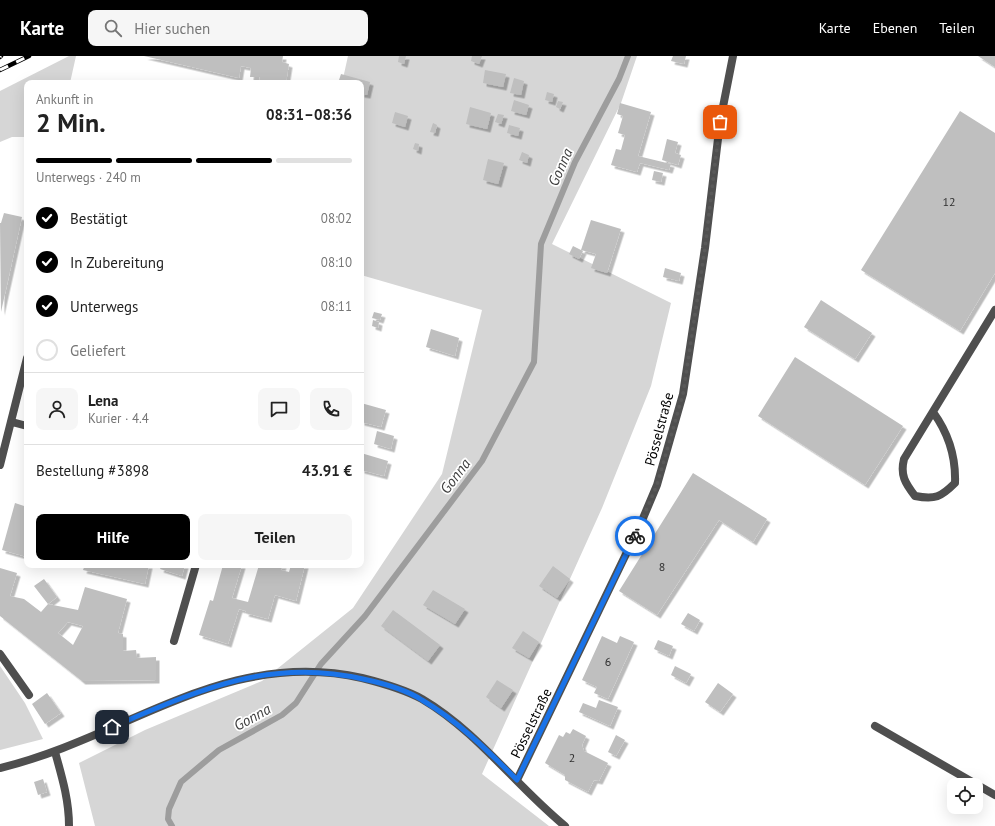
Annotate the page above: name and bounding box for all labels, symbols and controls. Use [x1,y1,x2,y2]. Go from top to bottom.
search box [88,10,368,46]
text: Karte [20,16,64,40]
icon: search [102,17,124,39]
text: Hier suchen [134,19,210,38]
text: Karte [819,19,851,37]
text: Ebenen [873,19,917,37]
text: Teilen [939,19,975,37]
text: Ankunft in [36,91,93,108]
text: 08:31–08:36 [266,105,352,124]
pin [703,105,737,139]
text: 2 Min. [36,106,106,139]
icon: bag [709,111,731,133]
water label: Gonna [543,145,577,189]
text: Unterwegs · 240 m [36,169,141,186]
house number: 12 [942,194,956,209]
icon: check [36,207,58,229]
text: Bestätigt [70,209,127,228]
text: 08:02 [321,210,352,227]
icon: check [36,251,58,273]
text: In Zubereitung [70,253,164,272]
text: 08:10 [321,254,352,271]
icon: check [36,295,58,317]
text: Unterwegs [70,297,138,316]
text: 08:11 [321,298,352,315]
text: Geliefert [70,341,126,360]
button: person [36,388,78,430]
button: chat [258,388,300,430]
button: phone [310,388,352,430]
street label: Pösselstraße [641,390,677,468]
text: Lena [88,391,118,410]
text: Kurier · 4.4 [88,410,149,427]
water label: Gonna [436,454,475,497]
text: Bestellung #3898 [36,461,149,480]
text: 43.91 € [302,461,352,480]
button: Hilfe [36,514,190,560]
button: Teilen [198,514,352,560]
courier [615,516,655,556]
icon: bike [624,525,646,547]
house number: 8 [659,559,665,574]
house number: 6 [605,654,611,669]
street label: Pösselstraße [506,685,556,761]
water label: Gonna [230,699,274,735]
pin [95,710,129,744]
icon: home [101,716,123,738]
house number: 2 [569,750,575,765]
map controls [947,778,983,814]
button: locate [947,778,983,814]

